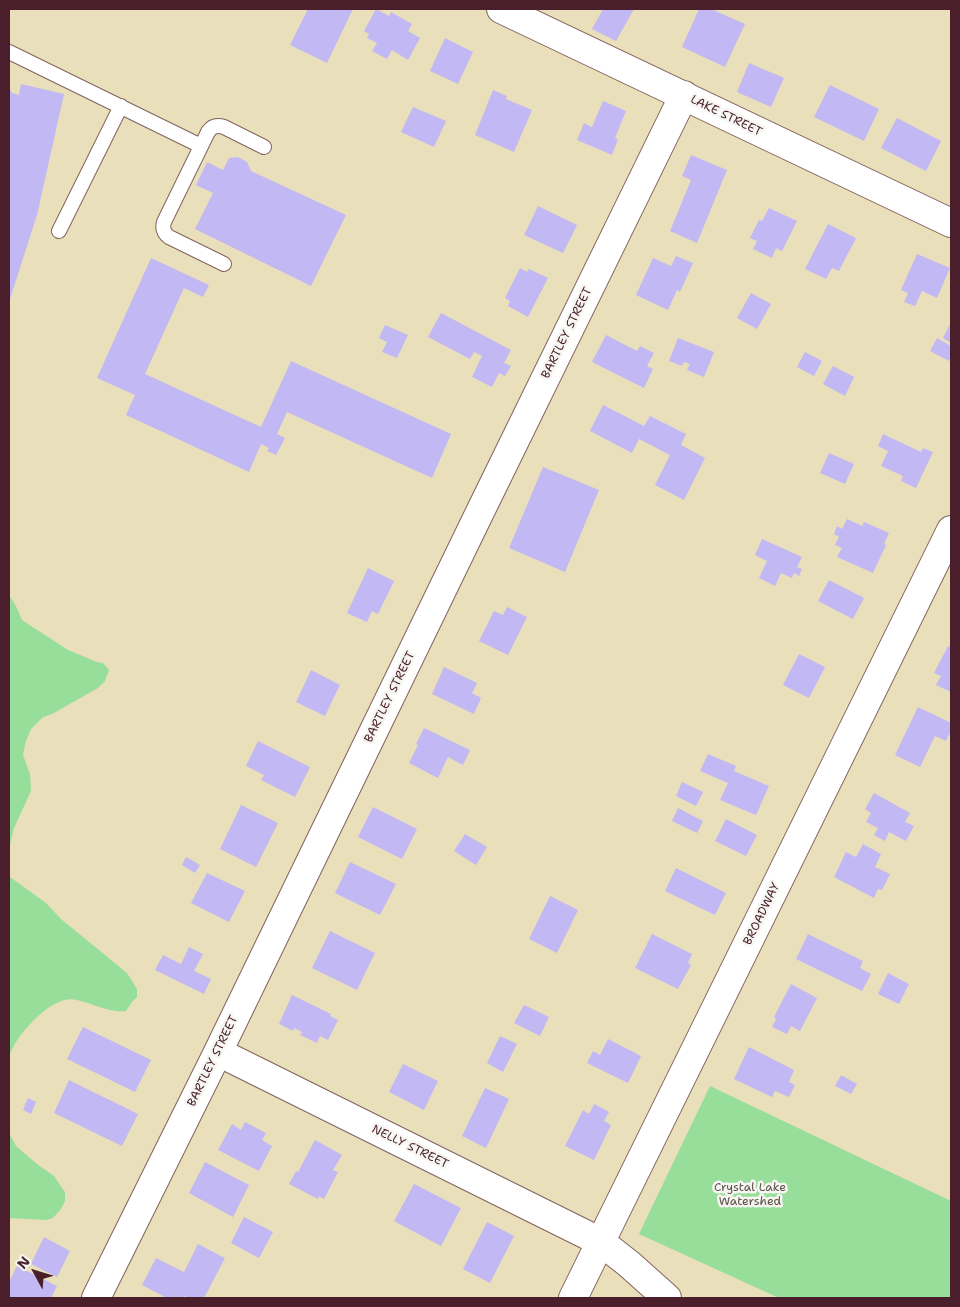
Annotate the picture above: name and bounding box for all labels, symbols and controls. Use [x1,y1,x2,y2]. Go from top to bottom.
street label: LAKE STREET [688,92,764,140]
street label: BARTLEY STREET [539,285,595,381]
street label: BARTLEY STREET [362,649,418,745]
street label: BROADWAY [741,881,783,947]
street label: BARTLEY STREET [185,1013,241,1109]
street label: NELLY STREET [369,1122,451,1172]
park label: Crystal Lake Watershed [714,1181,786,1209]
north arrow [10,1247,60,1297]
text: N [13,1253,34,1273]

